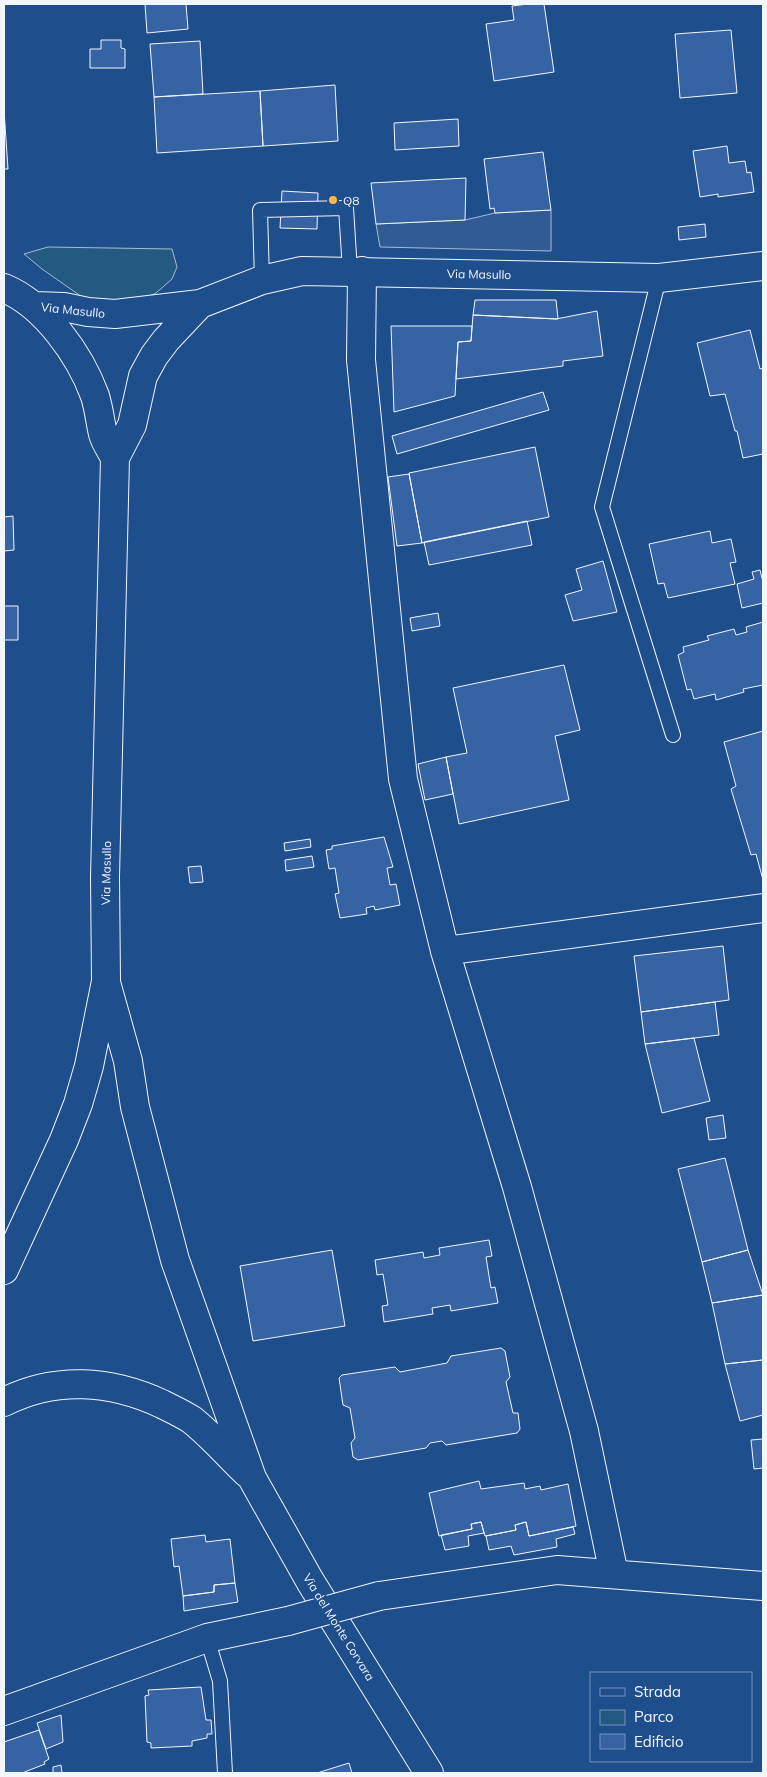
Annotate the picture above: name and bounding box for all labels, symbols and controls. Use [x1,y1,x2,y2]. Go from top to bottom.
place label: Q8 [343,193,359,208]
marker: Q8 [327,194,339,206]
street label: Via Masullo [447,266,512,282]
street label: Via Masullo [40,299,106,321]
street label: Via Masullo [98,840,114,905]
street label: Via del Monte Corvara [300,1571,378,1683]
legend [590,1672,752,1762]
text: Strada [634,1682,681,1701]
text: Parco [634,1707,674,1726]
text: Edificio [634,1732,684,1751]

